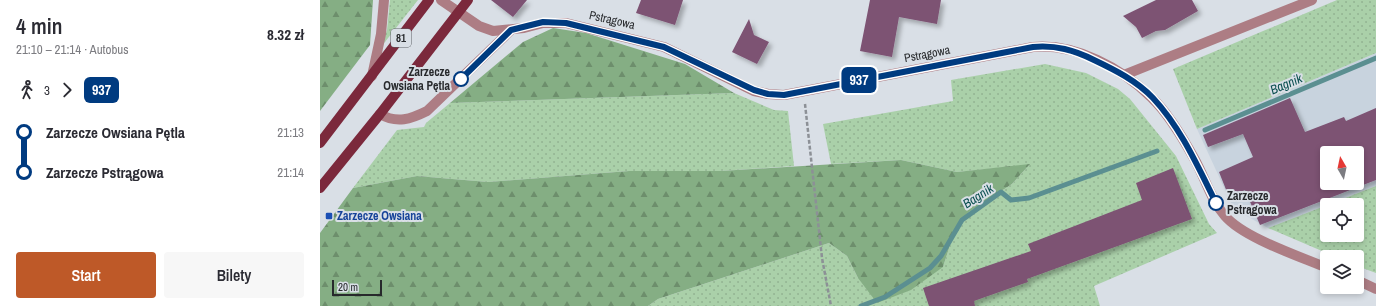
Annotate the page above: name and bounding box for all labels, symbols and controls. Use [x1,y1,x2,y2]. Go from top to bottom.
street label: Pstrągowa [588,7,637,33]
text: 4 min [16,11,62,41]
text: 8.32 zł [267,24,304,45]
road number: 81 [391,29,411,47]
text: 21:10 – 21:14 · Autobus [16,41,129,58]
street label: Pstrągowa [903,42,952,66]
place label: Zarzecze Owsiana Pętla [383,64,451,94]
line badge: 937 [836,67,882,93]
water label: Bagnik [1267,69,1305,98]
marker: Zarzecze Owsiana Pętla [453,71,469,87]
text: 937 [849,71,869,89]
icon: walk [16,79,38,101]
icon: forward [56,79,78,101]
text: 937 [92,81,111,99]
text: 3 [44,82,50,99]
text: Zarzecze Owsiana Pętla [46,122,185,143]
text: 21:13 [277,124,304,141]
north arrow [1320,146,1364,190]
map controls [1320,146,1364,294]
text: Zarzecze Pstrągowa [46,162,164,183]
text: 21:14 [277,164,304,181]
water label: Bagnik [959,179,997,212]
place label: Zarzecze Pstrągowa [1227,188,1277,218]
marker: Zarzecze Pstrągowa [1208,195,1224,211]
button: locate [1320,198,1364,242]
place label: Zarzecze Owsiana [337,208,422,224]
marker: Zarzecze Owsiana [324,211,334,221]
button: layers [1320,250,1364,294]
button: Start [16,252,156,298]
button: Bilety [164,252,304,298]
scale bar [332,278,382,297]
text: 20 m [338,280,358,294]

